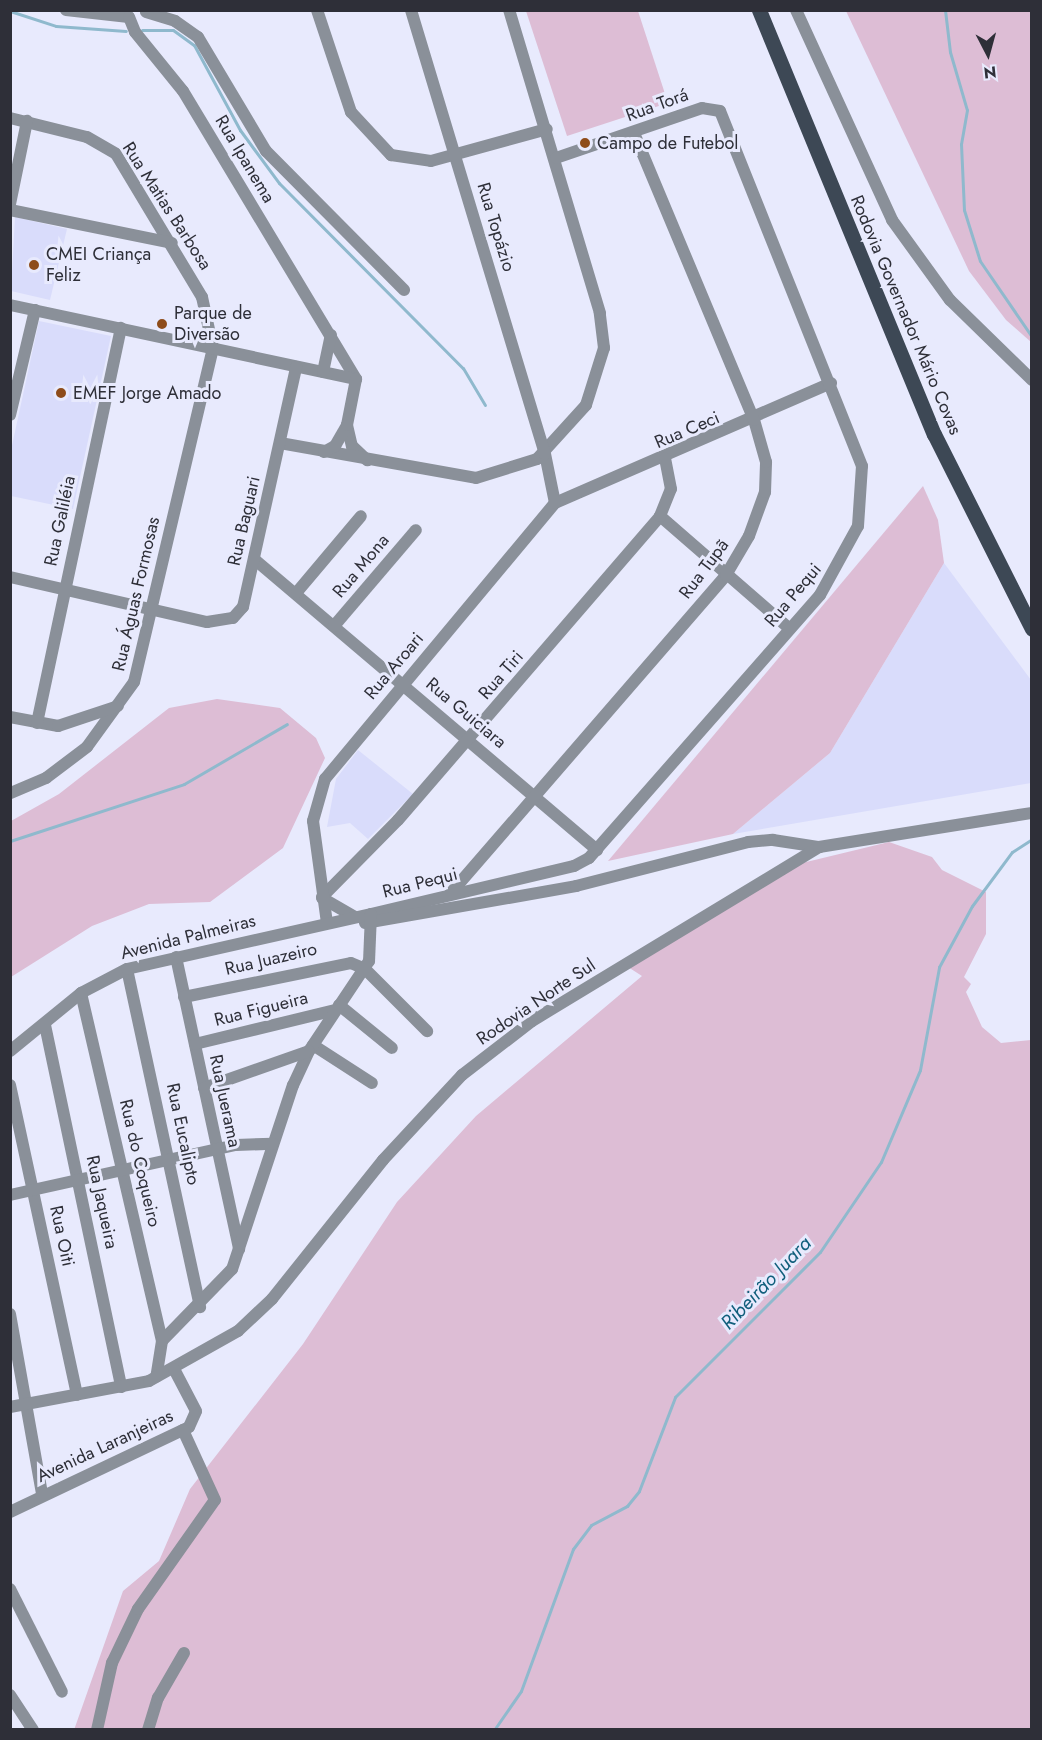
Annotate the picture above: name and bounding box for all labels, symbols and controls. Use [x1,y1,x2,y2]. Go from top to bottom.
north arrow [958,24,1018,84]
text: N [982,60,997,85]
street label: Rua Torá [623,84,691,126]
street label: Rua Ipanema [210,111,280,207]
place label: Campo de Futebol [597,132,738,154]
marker: Campo de Futebol [578,136,592,150]
street label: Rua Matias Barbosa [118,138,216,274]
street label: Rua Topázio [472,180,520,274]
street label: Rodovia Governador Mário Covas [846,192,966,438]
place label: CMEI Criança Feliz [46,244,151,286]
marker: CMEI Criança Feliz [27,258,41,272]
place label: Parque de Diversão [174,303,252,346]
marker: Parque de Diversão [155,317,169,331]
place label: EMEF Jorge Amado [73,382,221,404]
marker: EMEF Jorge Amado [54,386,68,400]
street label: Rua Ceci [651,407,723,453]
street label: Rua Galiléia [40,474,80,568]
street label: Rua Baguari [223,474,265,568]
street label: Rua Águas Formosas [108,515,164,673]
street label: Rua Mona [328,530,394,602]
street label: Rua Tupã [675,535,733,603]
street label: Rua Pequi [760,559,826,631]
street label: Rua Aroari [360,628,428,704]
street label: Rua Tiri [474,646,528,704]
street label: Rua Guiciara [421,673,511,753]
street label: Rua Pequi [380,863,460,903]
street label: Avenida Palmeiras [118,910,258,964]
street label: Rua Juazeiro [223,938,319,980]
street label: Rodovia Norte Sul [472,954,600,1050]
street label: Rua Figueira [212,987,310,1031]
street label: Rua Juerama [205,1053,245,1149]
street label: Rua Eucalipto [162,1081,204,1187]
street label: Rua do Coqueiro [115,1097,165,1229]
street label: Rua Jaqueira [82,1153,122,1251]
street label: Rua Oiti [45,1204,79,1268]
water label: Ribeirão Juara [716,1232,816,1334]
street label: Avenida Laranjeiras [33,1405,177,1487]

